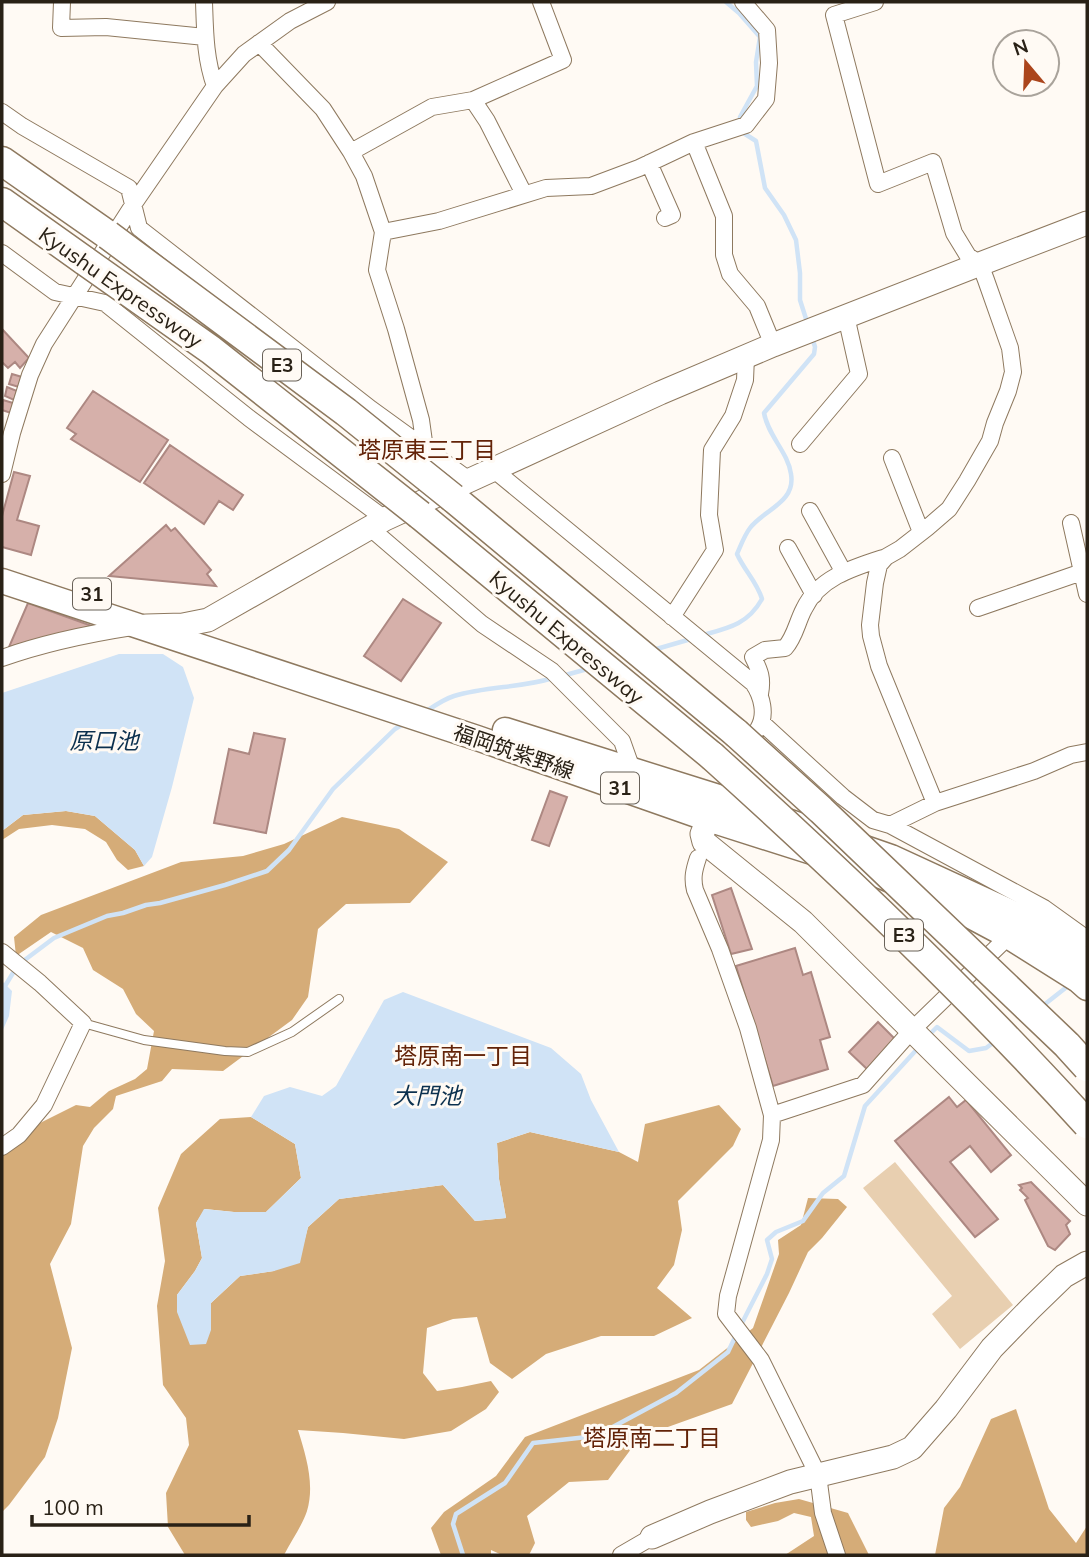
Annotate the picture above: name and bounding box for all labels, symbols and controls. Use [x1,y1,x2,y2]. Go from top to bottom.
north arrow [991,28,1061,98]
text: N [1010,33,1031,61]
street label: Kyushu Expressway [34,221,208,353]
road number: E3 [263,350,301,380]
district label: 塔原東三丁目 [358,435,496,464]
street label: Kyushu Expressway [484,565,650,709]
road number: 31 [73,579,111,610]
street label: 福岡筑紫野線 [450,718,578,784]
water label: 原口池 [70,726,141,755]
road number: 31 [601,772,639,804]
road number: E3 [885,920,923,951]
district label: 塔原南一丁目 [394,1041,532,1070]
water label: 大門池 [393,1081,464,1110]
district label: 塔原南二丁目 [583,1423,721,1452]
scale bar [32,1484,248,1528]
text: 100 m [42,1494,104,1520]

